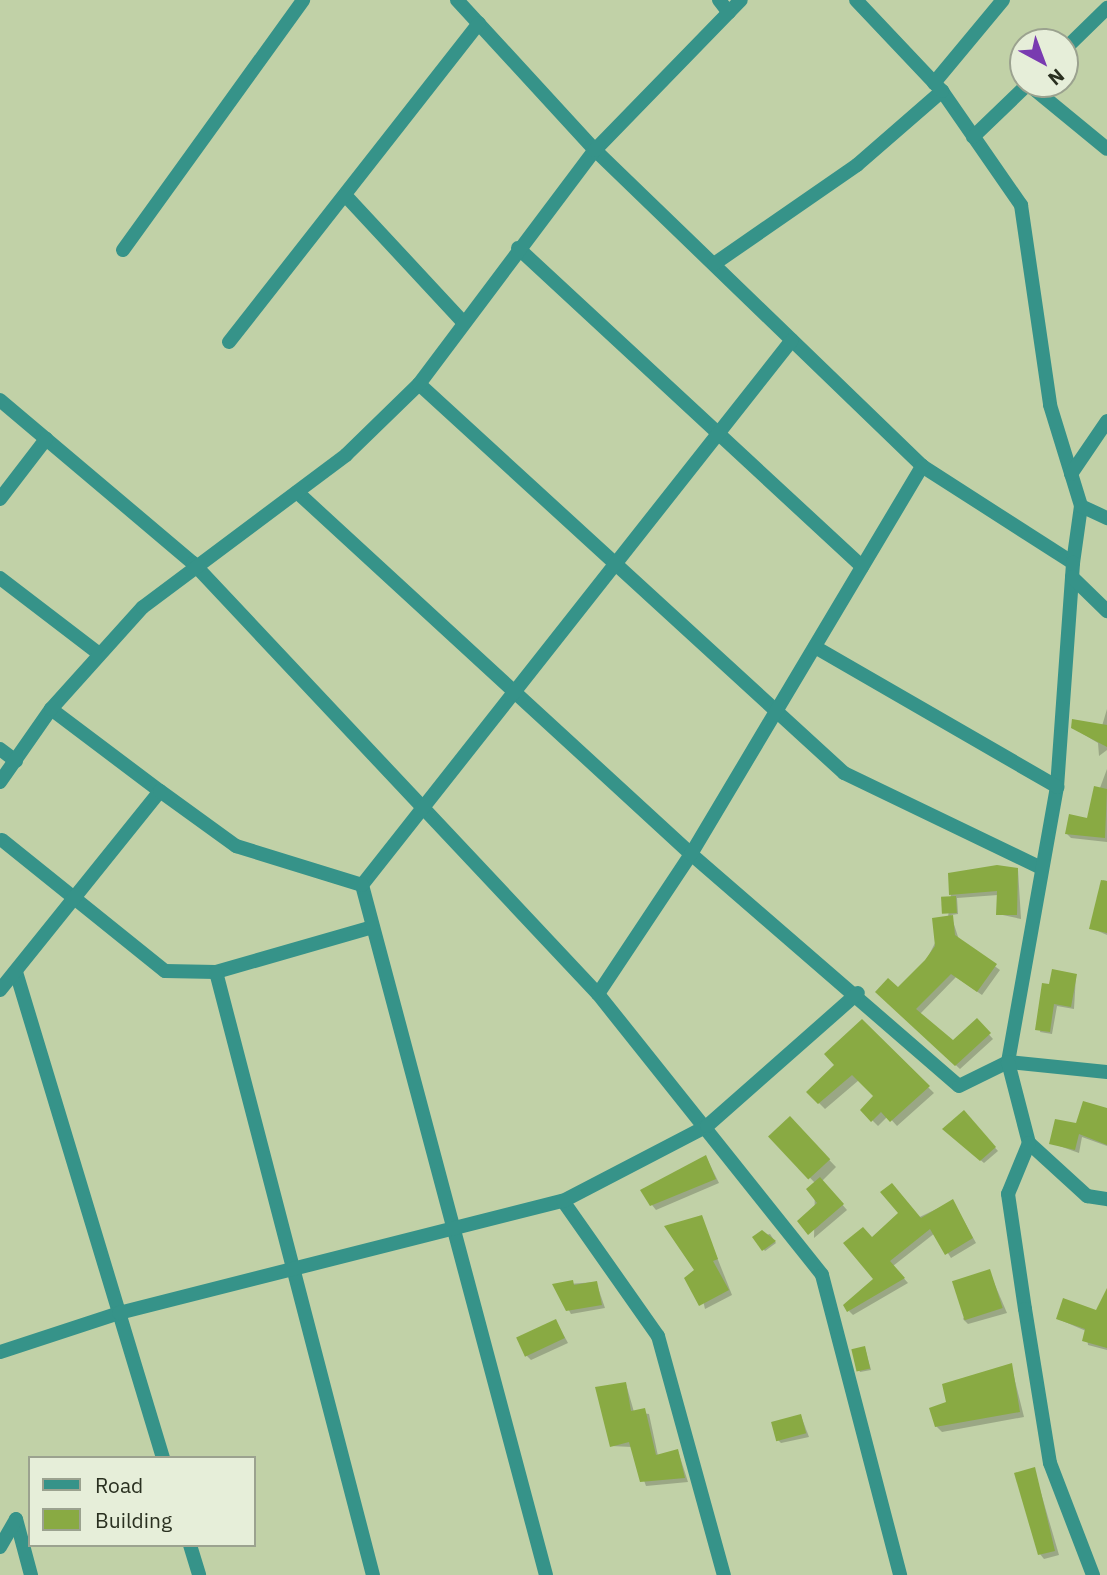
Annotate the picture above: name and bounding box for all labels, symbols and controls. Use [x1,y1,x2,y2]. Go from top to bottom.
north arrow [1009,28,1079,98]
text: N [1043,64,1070,91]
legend [28,1456,256,1547]
text: Road [95,1471,143,1499]
text: Building [95,1506,172,1534]

